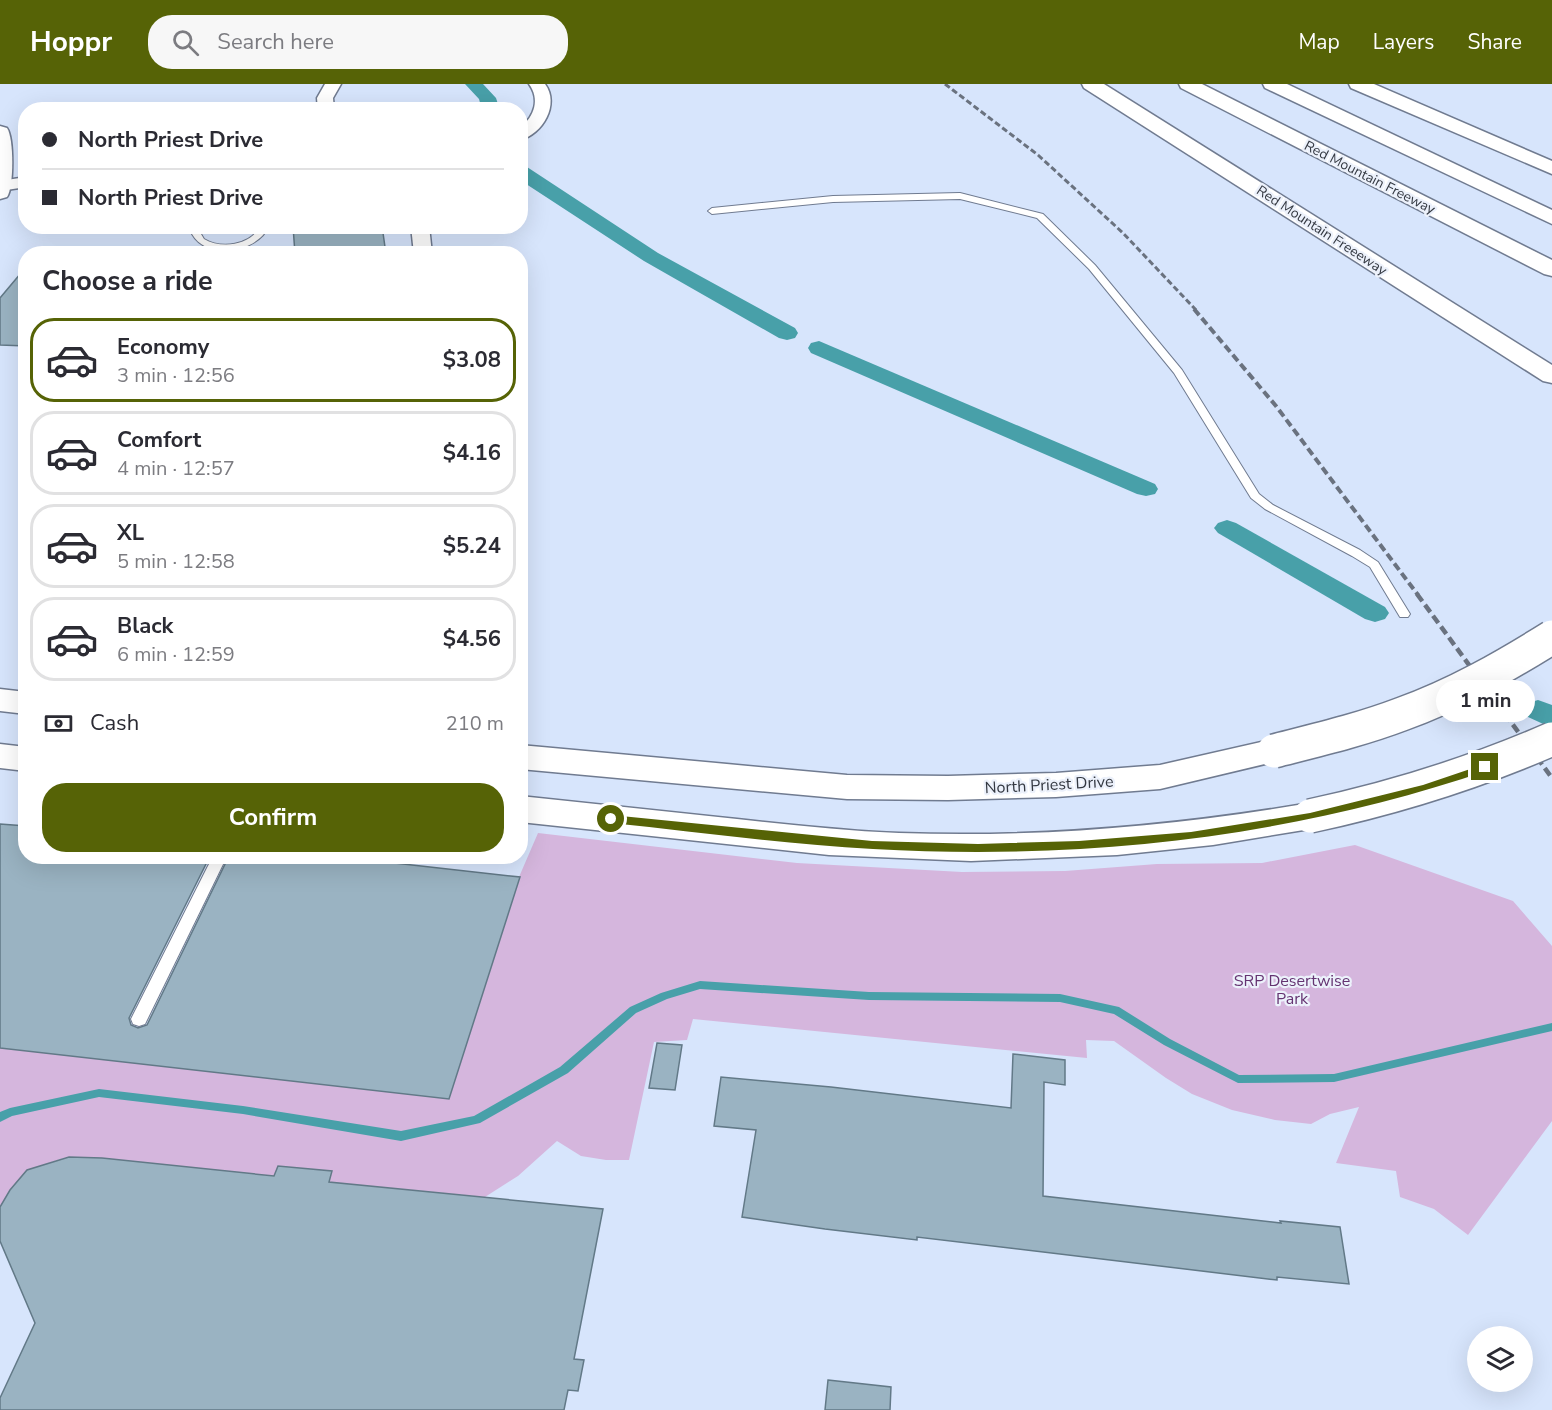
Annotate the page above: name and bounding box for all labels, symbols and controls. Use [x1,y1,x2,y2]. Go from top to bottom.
search box [148,15,568,69]
text: Hoppr [30,23,112,61]
icon: search [169,26,202,59]
text: Search here [217,27,334,57]
text: Map [1298,28,1340,56]
text: Layers [1373,28,1434,56]
text: Share [1467,28,1522,56]
text: North Priest Drive [78,125,263,155]
street label: Red Mountain Freeway [1301,136,1439,219]
street label: Red Mountain Freeeway [1253,181,1391,280]
text: North Priest Drive [78,183,263,213]
text: Choose a ride [42,263,213,300]
text: Economy [117,332,209,362]
icon: car [45,333,99,387]
text: $3.08 [443,345,501,375]
text: 3 min · 12:56 [117,362,235,389]
text: Comfort [117,425,201,455]
icon: car [45,426,99,480]
text: $4.16 [443,438,501,468]
text: 4 min · 12:57 [117,455,235,482]
text: XL [117,518,144,548]
icon: car [45,519,99,573]
text: $5.24 [443,531,501,561]
text: 5 min · 12:58 [117,548,235,575]
text: Black [117,611,173,641]
icon: car [45,612,99,666]
text: $4.56 [443,624,501,654]
text: 6 min · 12:59 [117,641,235,668]
callout: 1 min [1436,680,1534,722]
text: 1 min [1460,687,1511,714]
icon: cash [42,707,75,740]
text: Cash [90,708,139,738]
text: 210 m [446,710,504,737]
route end [1471,753,1498,780]
street label: North Priest Drive [984,771,1114,799]
button: Confirm [42,783,504,852]
route start [597,805,624,832]
park label: SRP Desertwise Park [1234,970,1350,1010]
map controls [1467,1326,1533,1392]
button: layers [1467,1326,1533,1392]

